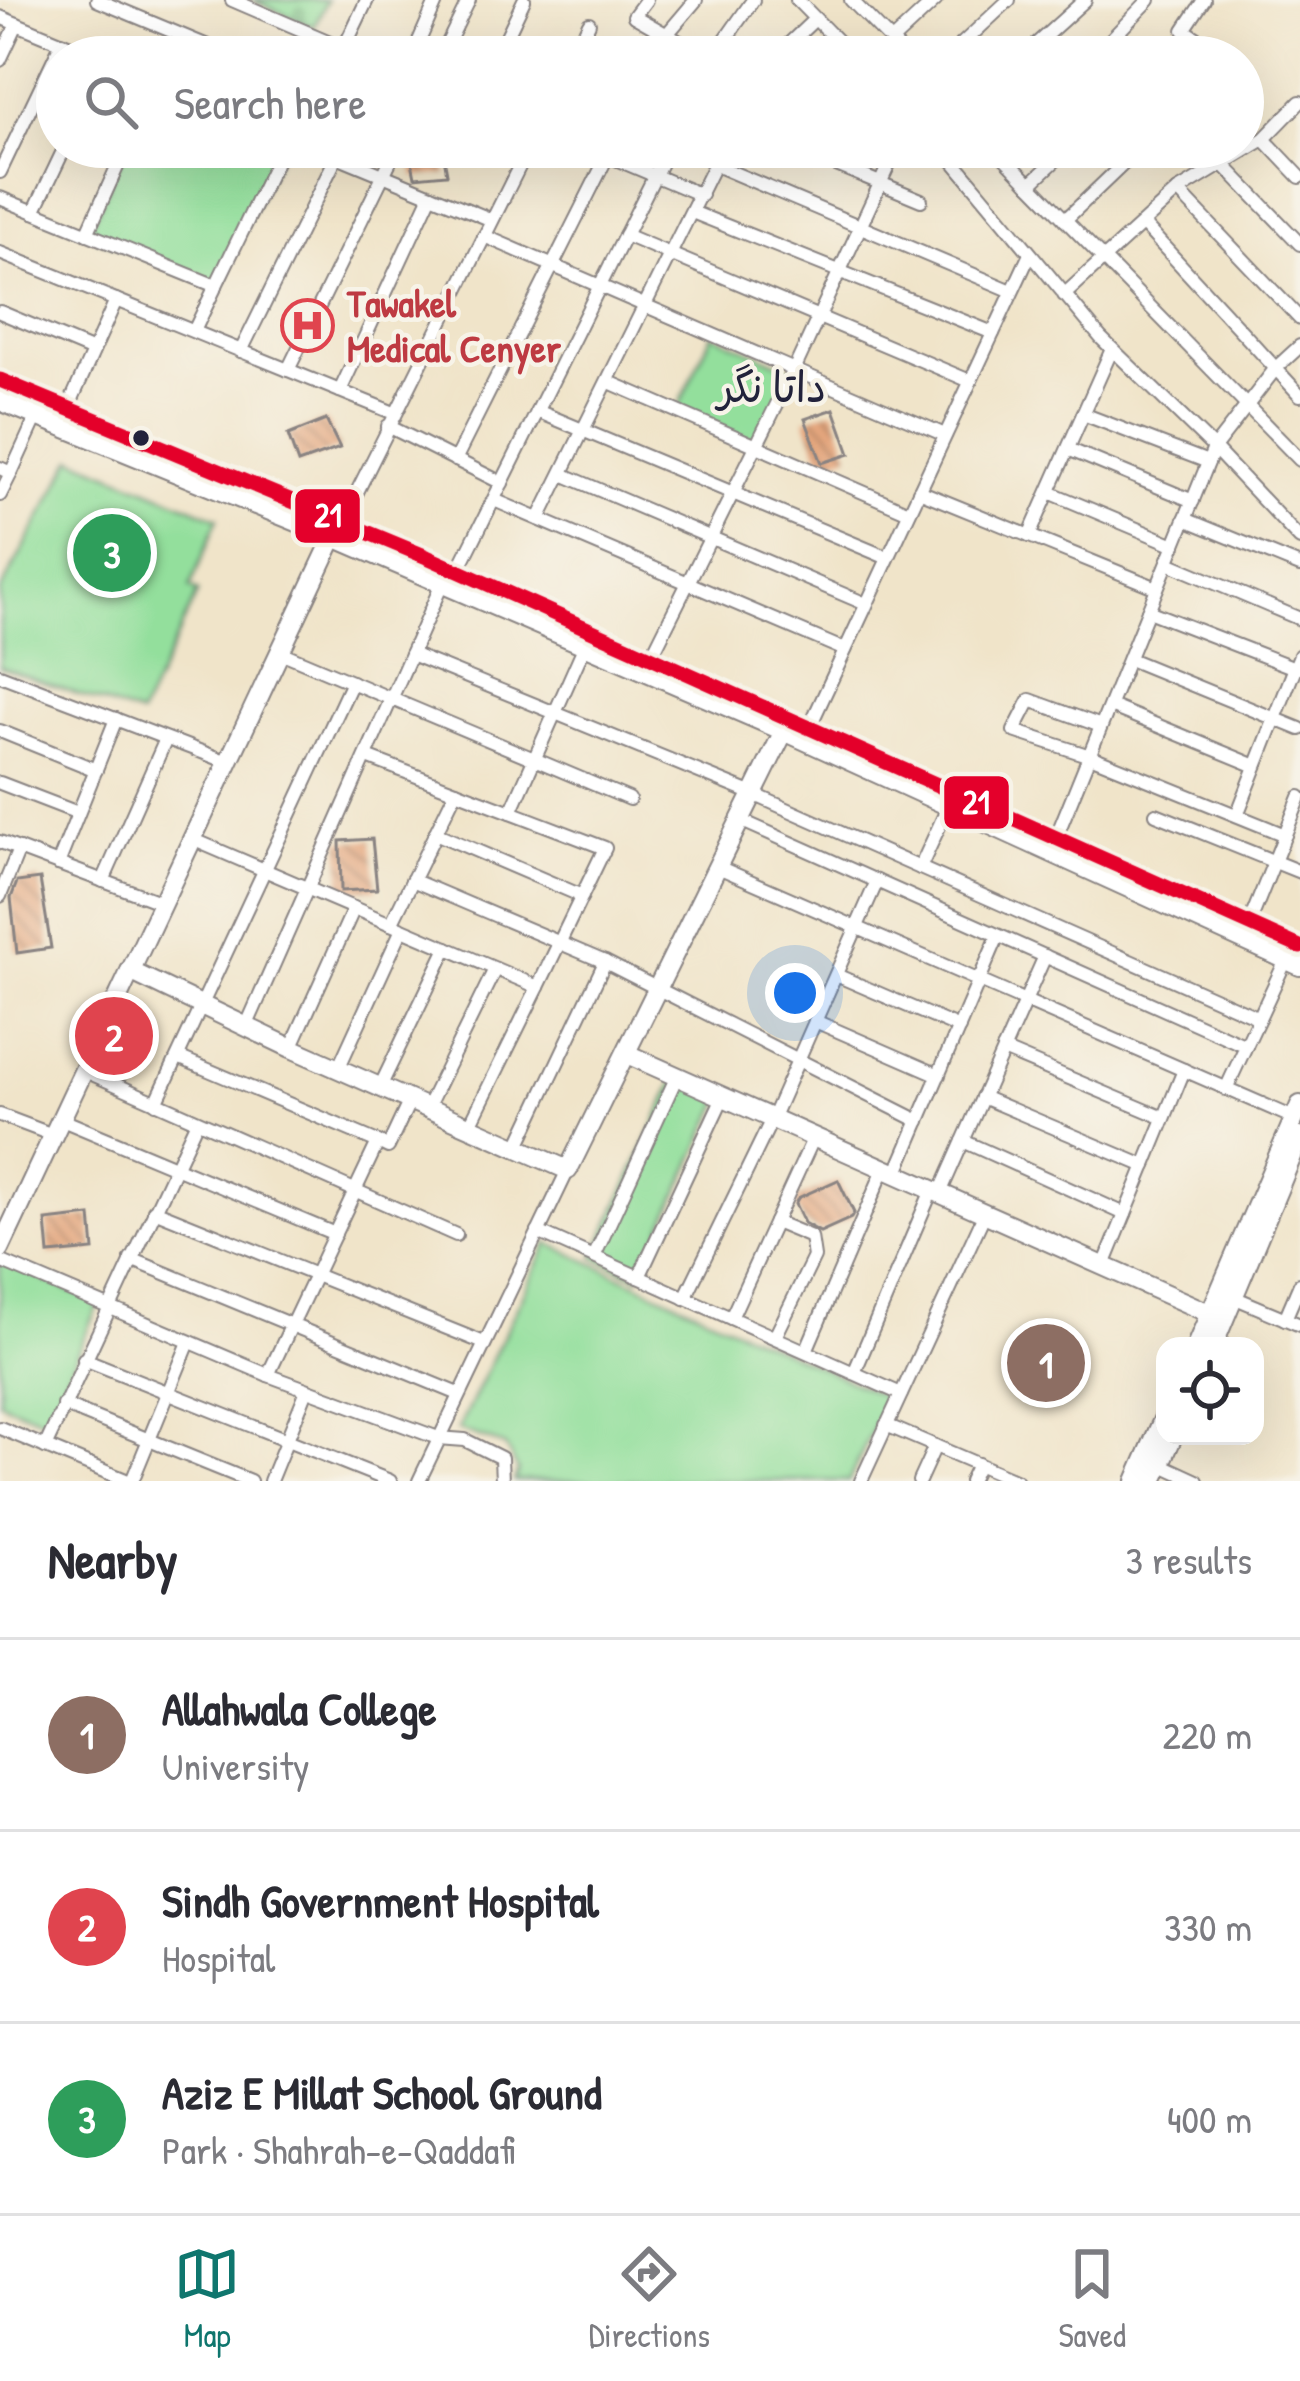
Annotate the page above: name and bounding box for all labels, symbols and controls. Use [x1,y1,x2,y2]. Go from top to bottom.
search box [36,36,1264,168]
icon: search [78,69,144,135]
text: Search here [174,72,366,133]
place label: Tawakel Medical Cenyer [346,276,562,375]
hospital icon: Tawakel Medical Cenyer [280,297,336,353]
district label: داتا نگر [715,358,826,415]
unlabelled marker [130,427,152,449]
line badge: 21 [293,487,362,545]
text: 21 [314,493,342,537]
pin: 3 [73,508,151,598]
line badge: 21 [942,774,1011,831]
text: 21 [962,780,990,824]
your location [765,963,825,1023]
pin: 2 [75,991,153,1081]
pin: 1 [1007,1318,1085,1408]
map controls [1156,1337,1264,1445]
button: locate [1156,1337,1264,1445]
text: Nearby [48,1525,178,1594]
text: 3 results [1126,1533,1252,1586]
text: Allahwala College [162,1678,436,1739]
text: 1 [80,1708,94,1761]
text: 220 m [1163,1708,1252,1761]
text: University [162,1739,310,1792]
text: Sindh Government Hospital [162,1870,599,1931]
text: 2 [78,1900,96,1953]
text: 330 m [1164,1900,1252,1953]
text: Hospital [162,1931,276,1984]
text: Aziz E Millat School Ground [162,2062,601,2123]
text: 3 [78,2092,96,2145]
text: 400 m [1167,2092,1252,2145]
text: Park · Shahrah-e-Qaddafi [162,2123,515,2176]
tab: Map [174,2241,240,2357]
tab: Directions [589,2241,710,2357]
tab: Saved [1058,2241,1126,2357]

